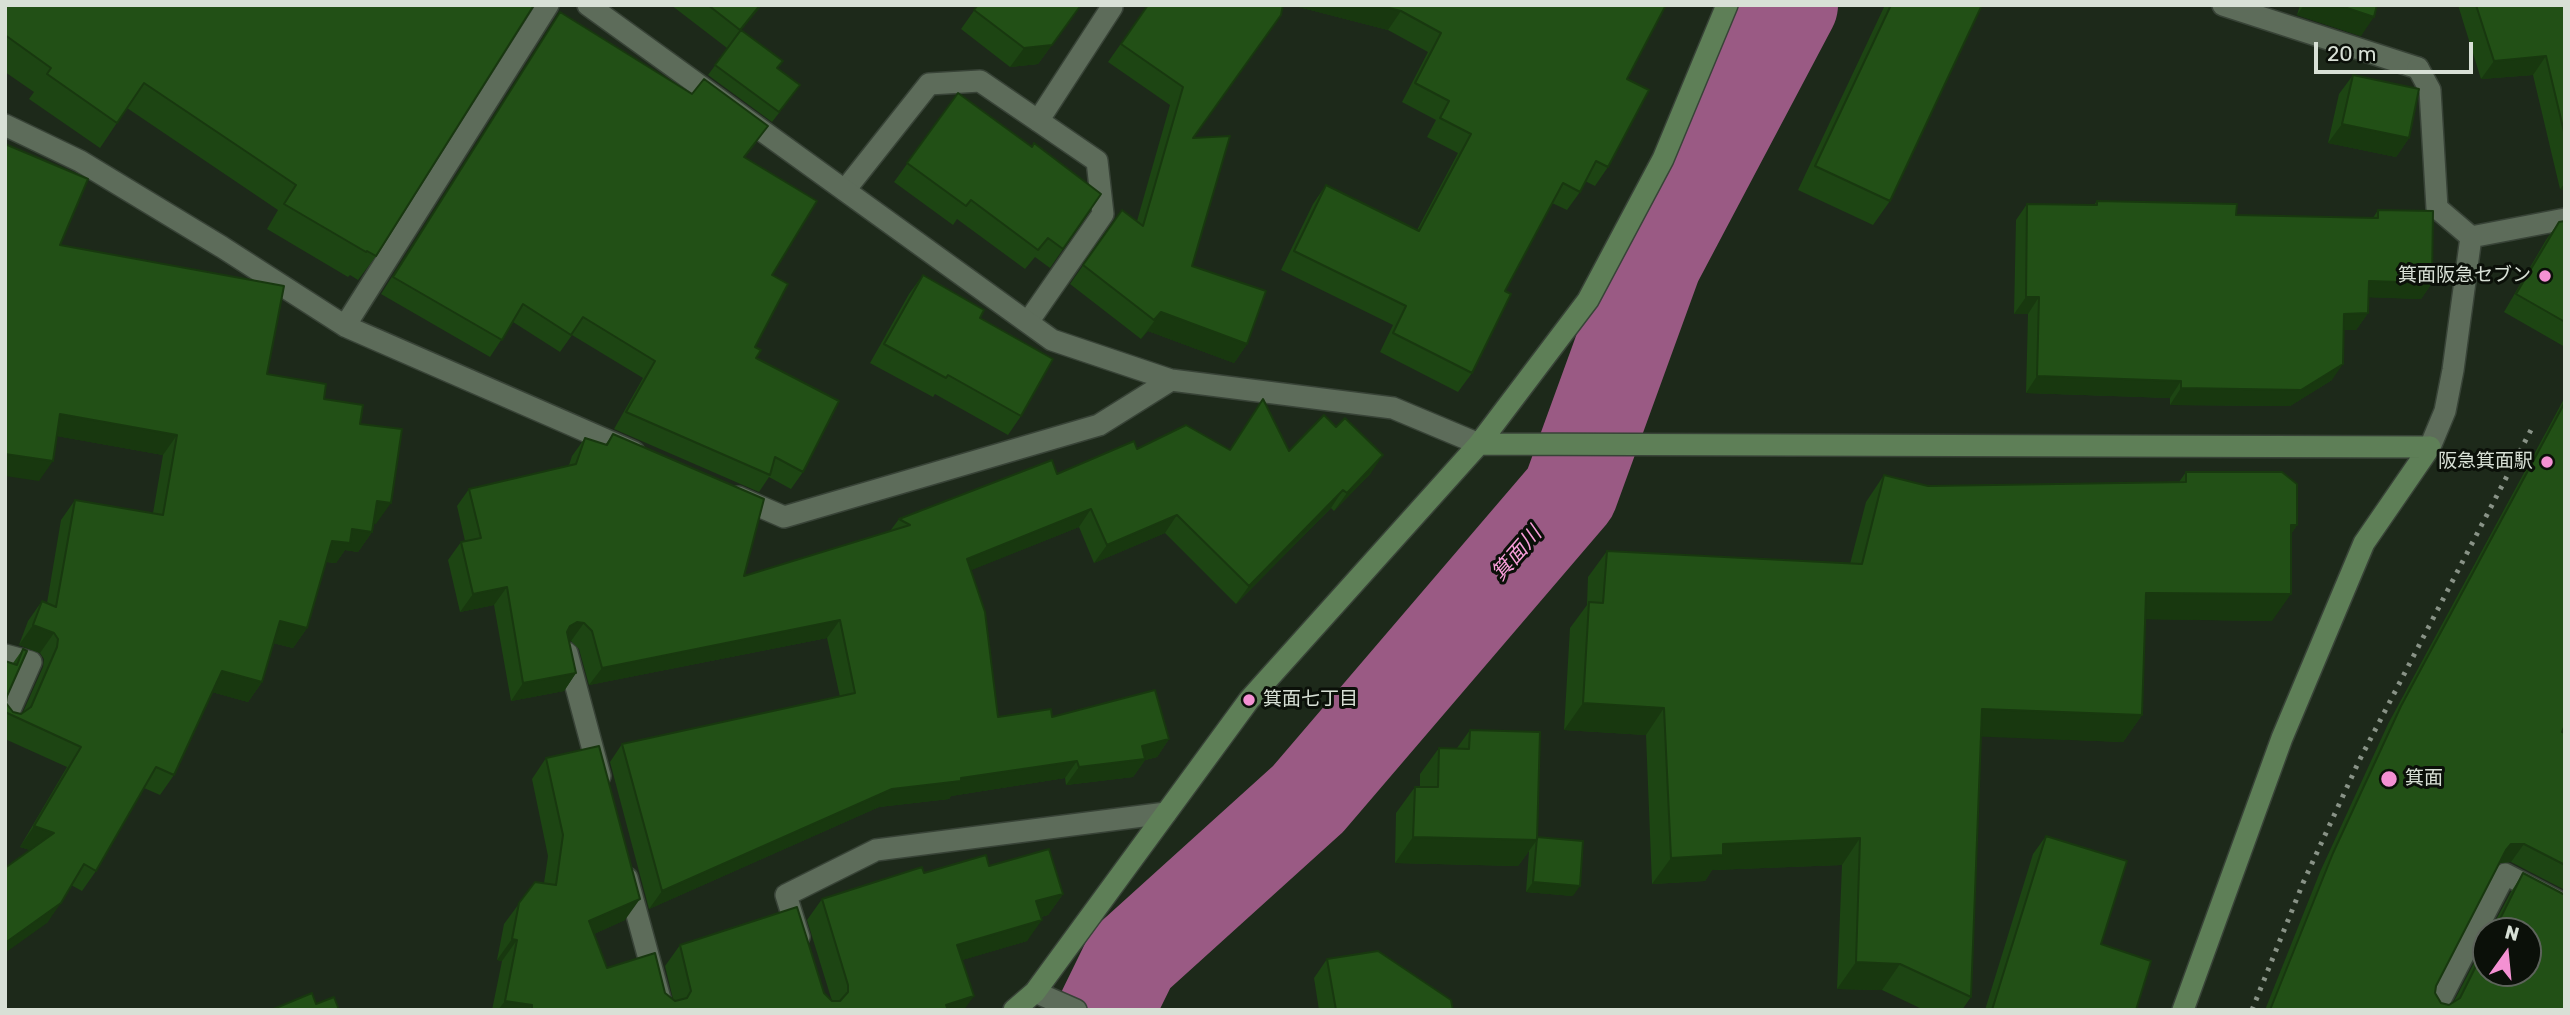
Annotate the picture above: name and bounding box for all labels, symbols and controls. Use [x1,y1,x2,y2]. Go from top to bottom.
scale bar [2318,28,2477,72]
text: 20 m [2327,41,2376,66]
place label: 箕面阪急セブン [2398,265,2531,287]
marker: 箕面阪急セブン [2537,268,2553,284]
place label: 阪急箕面駅 [2438,451,2533,473]
marker: 阪急箕面駅 [2539,454,2555,470]
water label: 箕面川 [1487,522,1547,586]
place label: 箕面七丁目 [1263,689,1358,711]
marker: 箕面七丁目 [1241,692,1257,708]
place label: 箕面 [2405,768,2443,790]
marker: 箕面 [2379,769,2399,789]
north arrow [2472,917,2542,987]
text: N [2502,920,2522,946]

